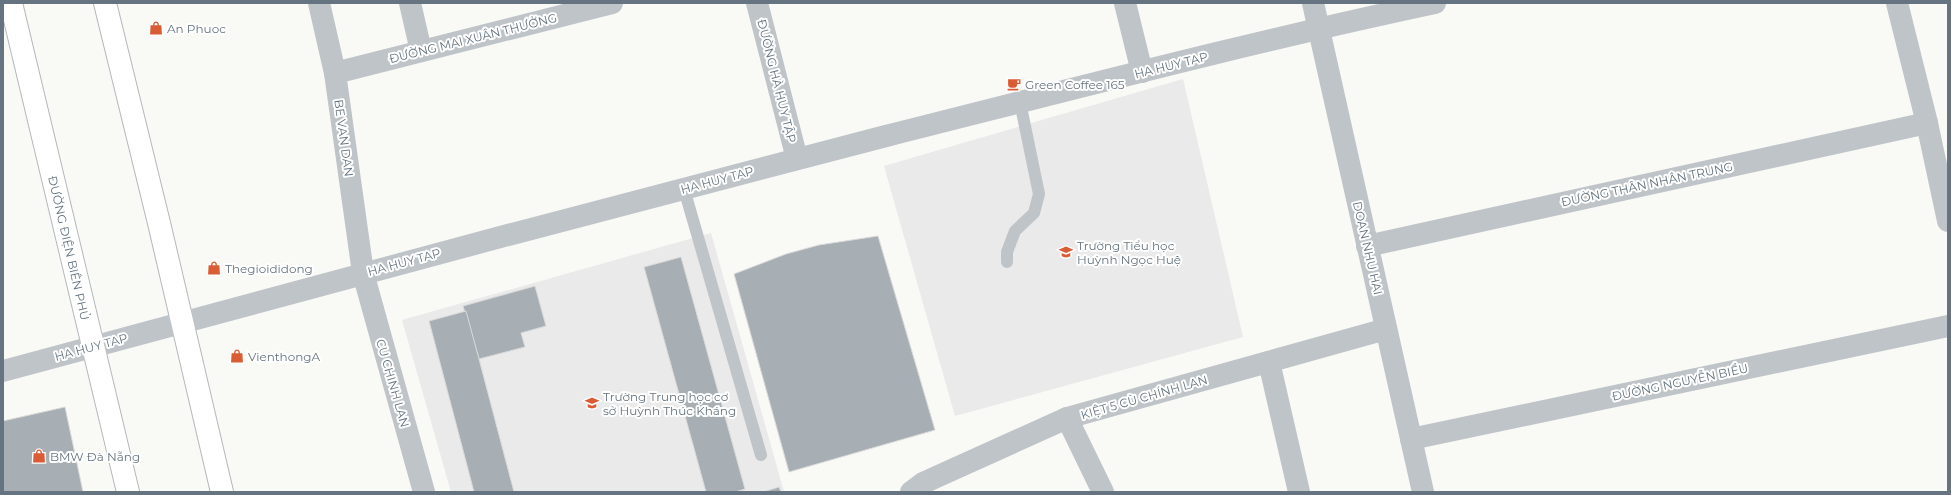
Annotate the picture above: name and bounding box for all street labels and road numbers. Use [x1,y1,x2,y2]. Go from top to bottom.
street label: ĐƯỜNG MAI XUÂN THƯỞNG [387,10,559,66]
street label: ĐƯỜNG HÀ HUY TẬP [754,18,800,144]
street label: HA HUY TAP [1133,49,1209,81]
street label: BE VAN DAN [331,98,357,178]
street label: ĐƯỜNG THÂN NHÂN TRUNG [1560,158,1734,210]
street label: HA HUY TAP [679,163,755,197]
street label: ĐƯỜNG ĐIỆN BIÊN PHỦ [45,174,93,322]
street label: DOAN NHU HAI [1350,200,1386,296]
street label: HA HUY TAP [366,245,442,279]
street label: HA HUY TAP [53,330,129,364]
street label: CU CHINH LAN [373,337,413,429]
street label: ĐƯỜNG NGUYỄN BIỂU [1611,360,1749,404]
street label: KIỆT 5 CÙ CHÍNH LAN [1079,372,1209,422]

